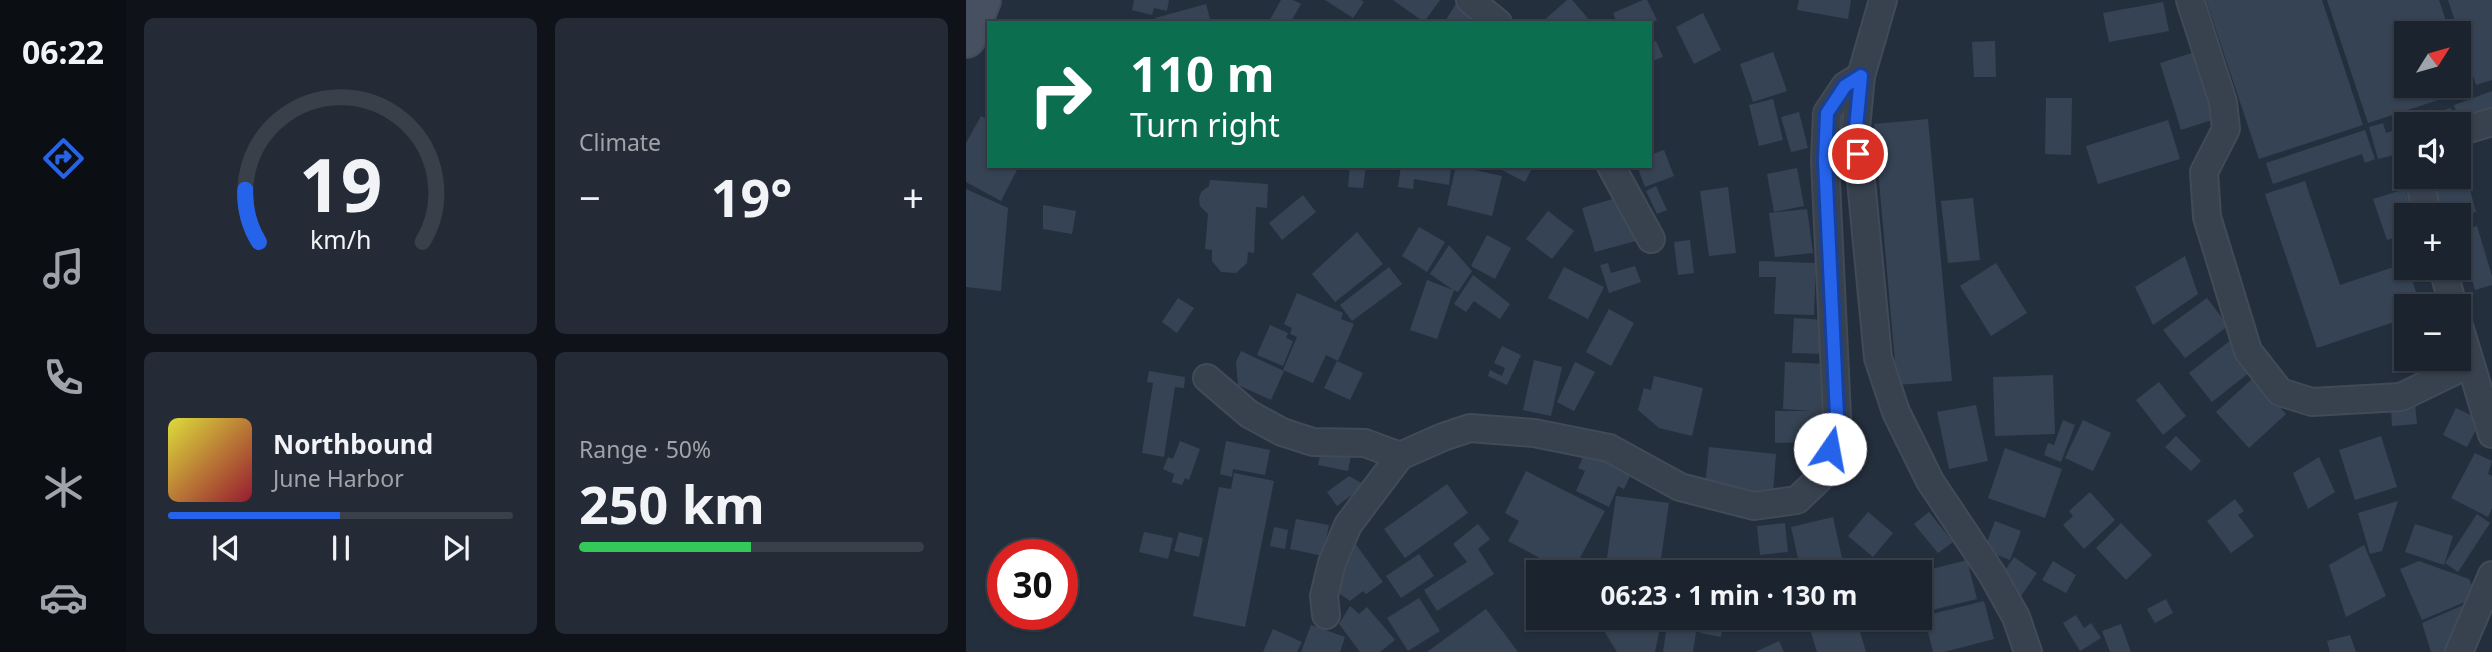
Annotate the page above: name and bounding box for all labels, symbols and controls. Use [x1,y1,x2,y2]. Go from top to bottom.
north arrow [2394,21,2471,98]
map controls [2394,21,2471,371]
text: 06:22 [22,30,104,73]
text: 110 m [1130,40,1275,106]
icon: right [1015,49,1106,140]
text: Turn right [1130,103,1280,146]
button: sound [2394,112,2471,189]
pin [1828,124,1888,184]
text: Climate [579,126,661,158]
icon: directions [39,134,88,183]
text: 19 [299,134,382,233]
icon: arrive [1839,135,1877,173]
text: 19° [711,161,792,232]
text: − [579,171,601,223]
text: + [902,171,924,223]
button: + [2394,203,2471,280]
text: km/h [310,222,371,256]
icon: music [39,244,88,293]
button: − [2394,294,2471,371]
icon: phone [39,353,88,402]
position arrow [1793,412,1867,486]
text: Northbound [273,426,433,462]
text: Range · 50% [579,433,711,465]
text: June Harbor [273,462,404,494]
icon: climate [39,463,88,512]
text: 250 km [579,468,765,539]
icon: previous [207,529,245,567]
icon: pause [322,529,360,567]
icon: next [437,529,475,567]
speed limit sign: 30 [987,539,1078,630]
icon: car [39,573,88,622]
text: 06:23 · 1 min · 130 m [1601,577,1857,613]

